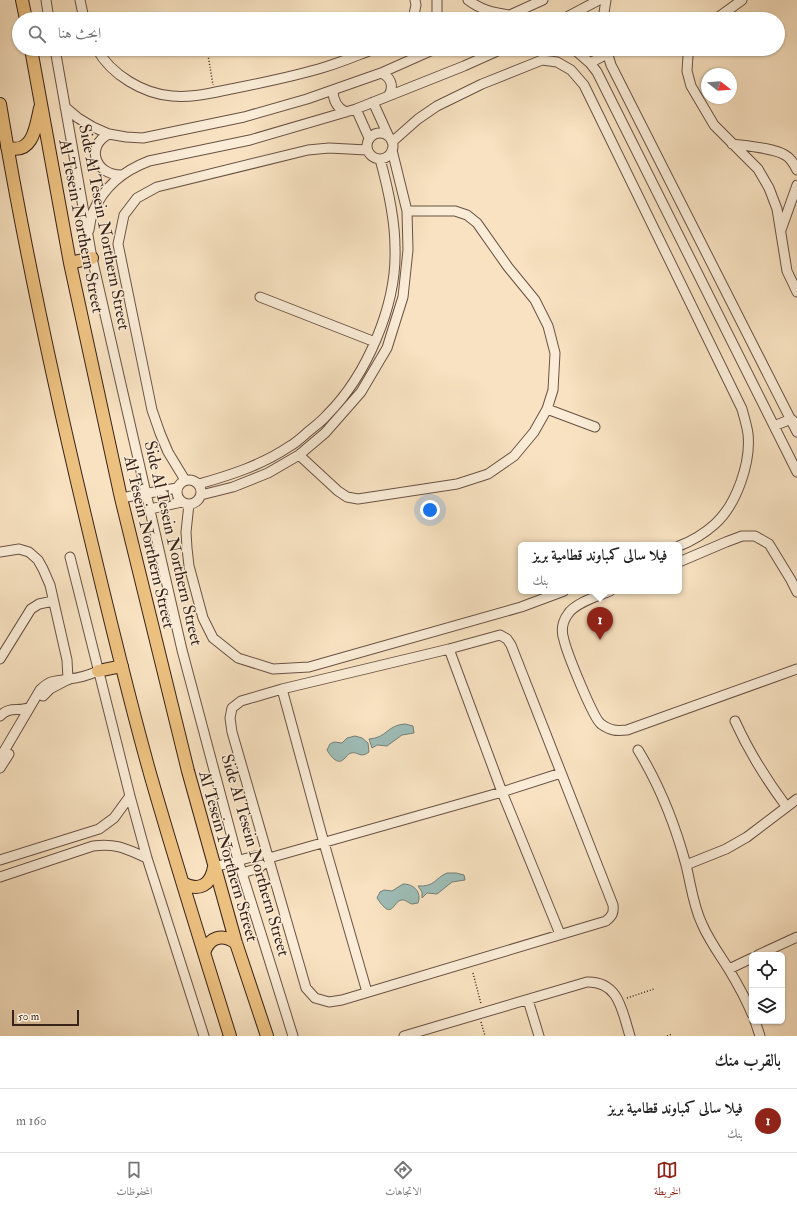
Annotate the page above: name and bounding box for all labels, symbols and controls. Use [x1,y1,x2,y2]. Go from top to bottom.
search box [12,12,785,56]
icon: search [26,23,48,45]
text: ابحث هنا [58,24,101,43]
north arrow [701,68,737,104]
street label: Side Al Tesein Northern Street [74,122,135,332]
street label: Al Tesein Northern Street [54,136,109,315]
street label: Side Al Tesein Northern Street [140,439,207,648]
street label: Al Tesein Northern Street [119,453,180,631]
your location [420,500,440,520]
popup [518,542,682,594]
text: فيلا سالى كمباوند قطامية بريز [532,546,668,565]
text: بنك [532,573,549,589]
pin: 1 [587,607,613,640]
street label: Side Al Tesein Northern Street [217,751,295,959]
street label: Al Tesein Northern Street [195,768,263,944]
map controls [749,952,785,1024]
button: locate [749,952,785,988]
button: layers [749,988,785,1024]
scale bar [12,1008,79,1027]
text: 50 m [18,1010,39,1023]
text: بالقرب منك [715,1050,781,1071]
text: فيلا سالى كمباوند قطامية بريز [608,1099,743,1118]
text: 160 m [16,1113,47,1129]
text: 1 [766,1113,770,1129]
text: بنك [727,1126,743,1142]
tab: المحفوظات [116,1159,152,1202]
tab: الاتجاهات [385,1159,422,1202]
tab: الخريطة [654,1159,681,1202]

